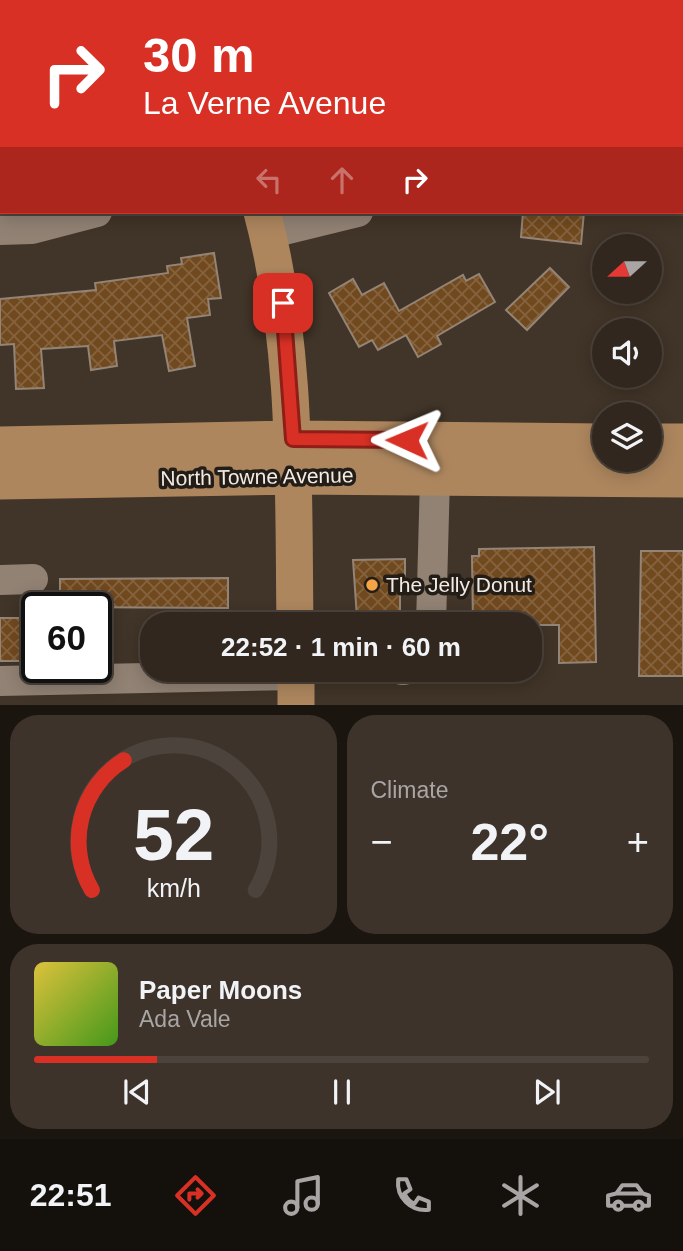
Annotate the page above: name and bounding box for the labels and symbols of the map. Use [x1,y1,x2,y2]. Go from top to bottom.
north arrow [592,234,662,304]
pin [253,273,313,333]
position arrow [370,403,444,477]
street label: North Towne Avenue [160,463,354,490]
place label: The Jelly Donut [386,573,532,596]
marker: The Jelly Donut [364,577,380,593]
speed limit sign: 60 [21,592,112,683]

